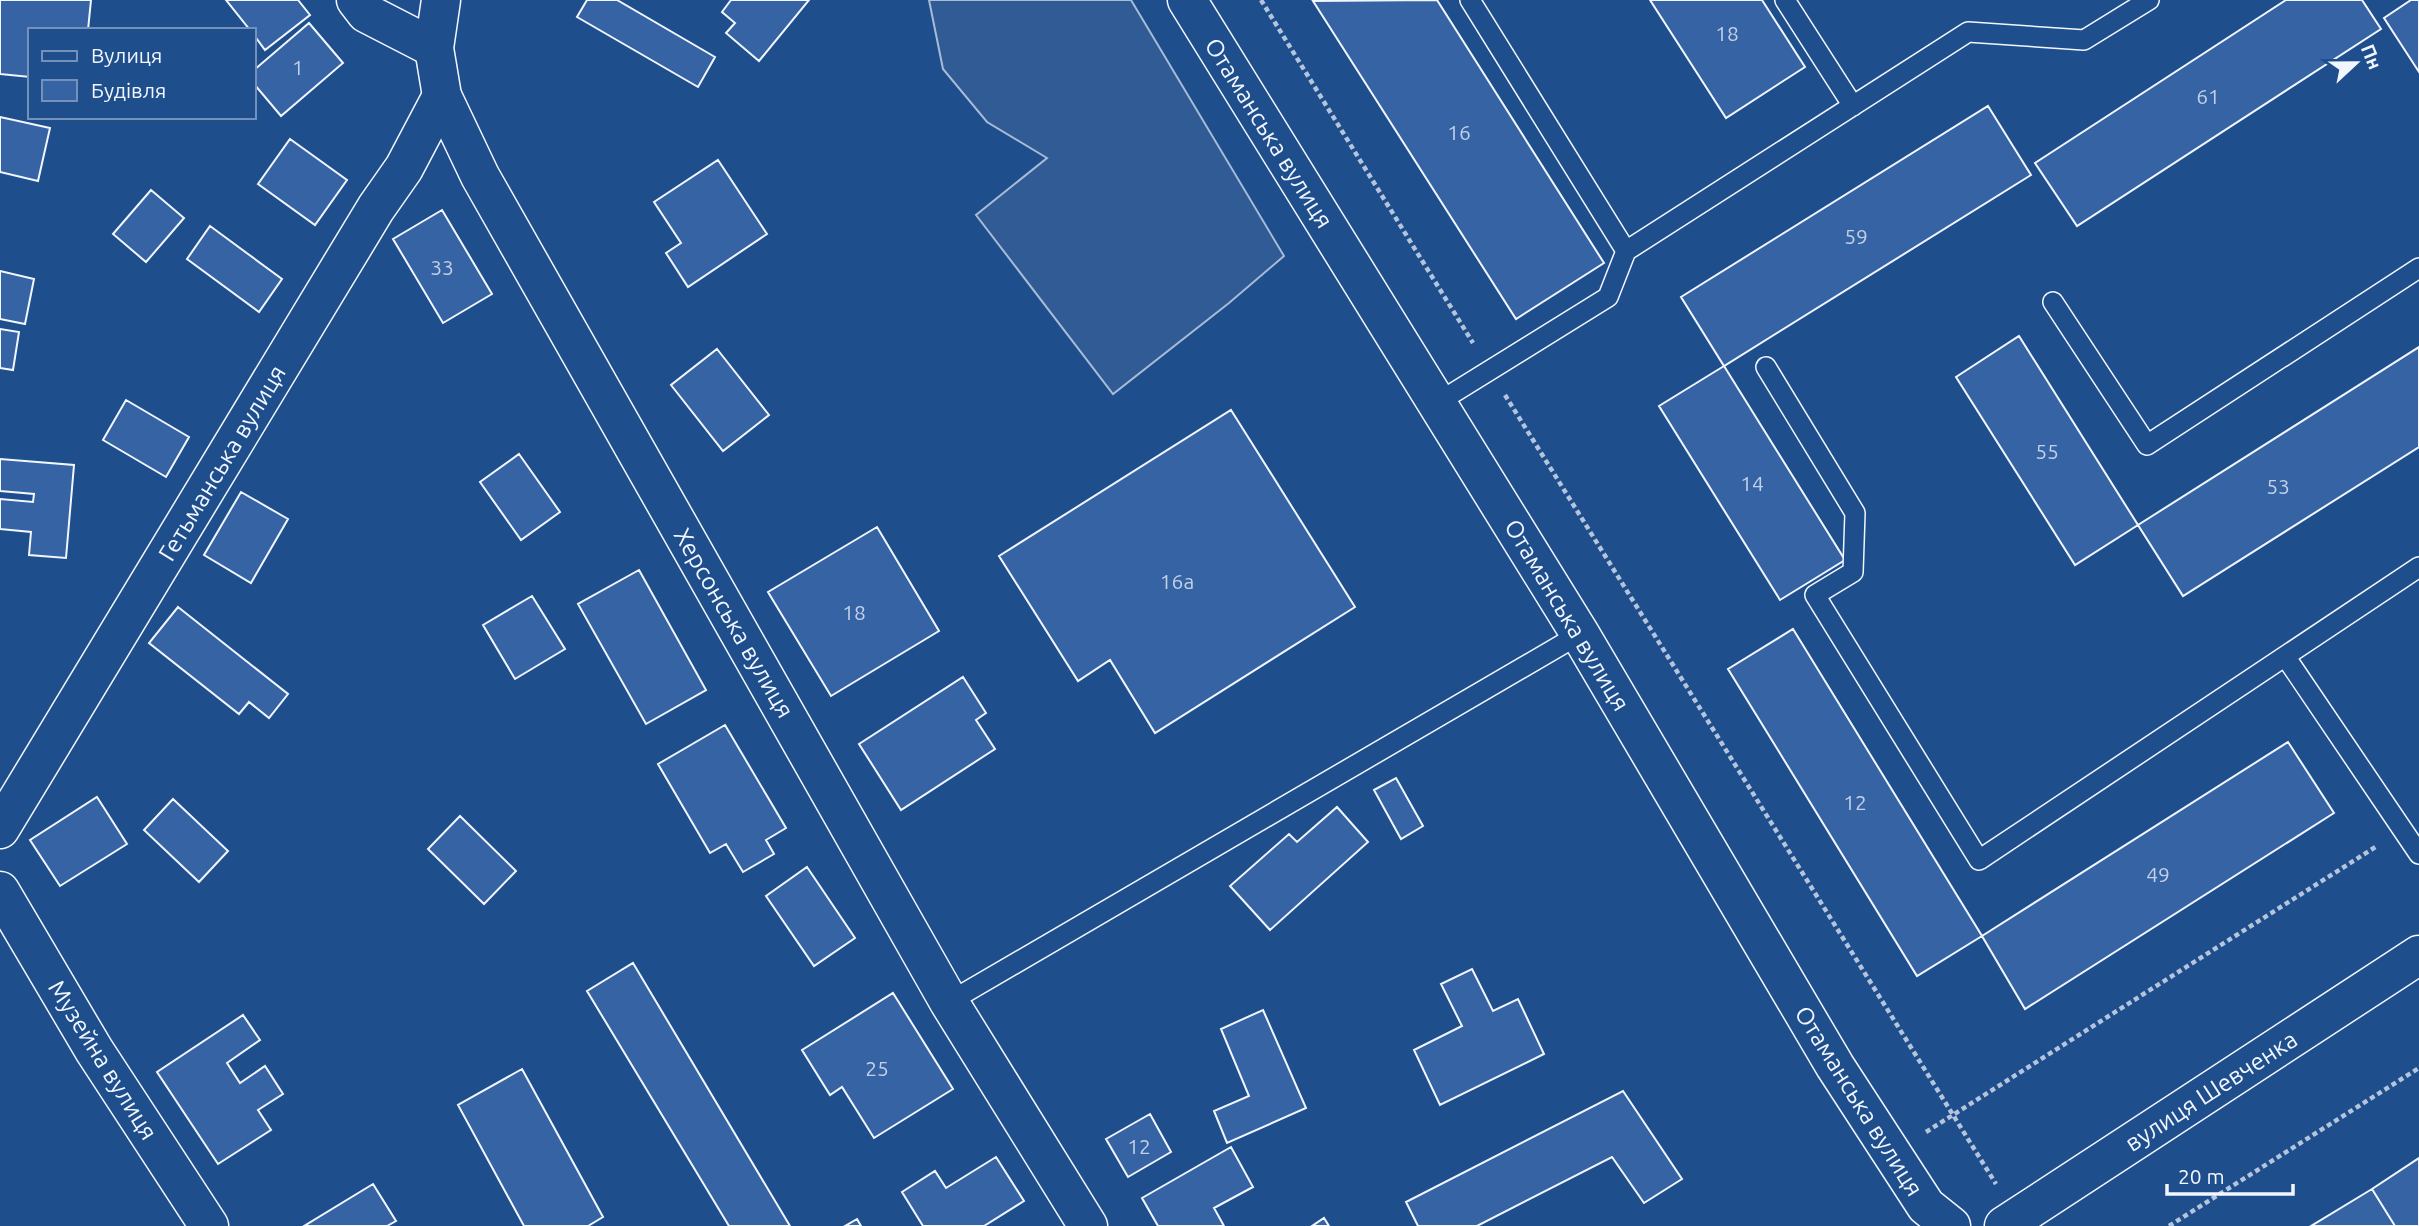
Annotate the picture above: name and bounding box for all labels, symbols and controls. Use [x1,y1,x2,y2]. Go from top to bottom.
house number: 18 [1715,21,1739,45]
legend [28,28,256,119]
north arrow [2321,28,2391,98]
street label: Отаманська вулиця [1200,33,1338,233]
text: Пн [2357,41,2387,72]
text: Вулиця [91,43,162,67]
house number: 1 [292,55,304,79]
text: Будівля [91,78,166,102]
house number: 61 [2196,84,2220,108]
house number: 16 [1447,120,1471,144]
house number: 59 [1844,224,1868,248]
house number: 33 [430,255,454,279]
street label: Гетьманська вулиця [153,360,291,566]
house number: 55 [2035,439,2059,463]
house number: 14 [1740,471,1764,495]
house number: 53 [2266,474,2290,498]
street label: Отаманська вулиця [1499,514,1635,716]
street label: Херсонська вулиця [669,523,799,723]
house number: 16а [1160,569,1194,593]
house number: 18 [842,600,866,624]
house number: 12 [1843,790,1867,814]
house number: 49 [2146,862,2170,886]
street label: Музейна вулиця [43,975,163,1145]
street label: Отаманська вулиця [1790,1001,1928,1201]
street label: вулиця Шевченка [2120,1025,2302,1157]
house number: 25 [865,1056,889,1080]
house number: 12 [1127,1134,1151,1158]
scale bar [2167,1152,2293,1196]
text: 20 m [2178,1164,2225,1188]

